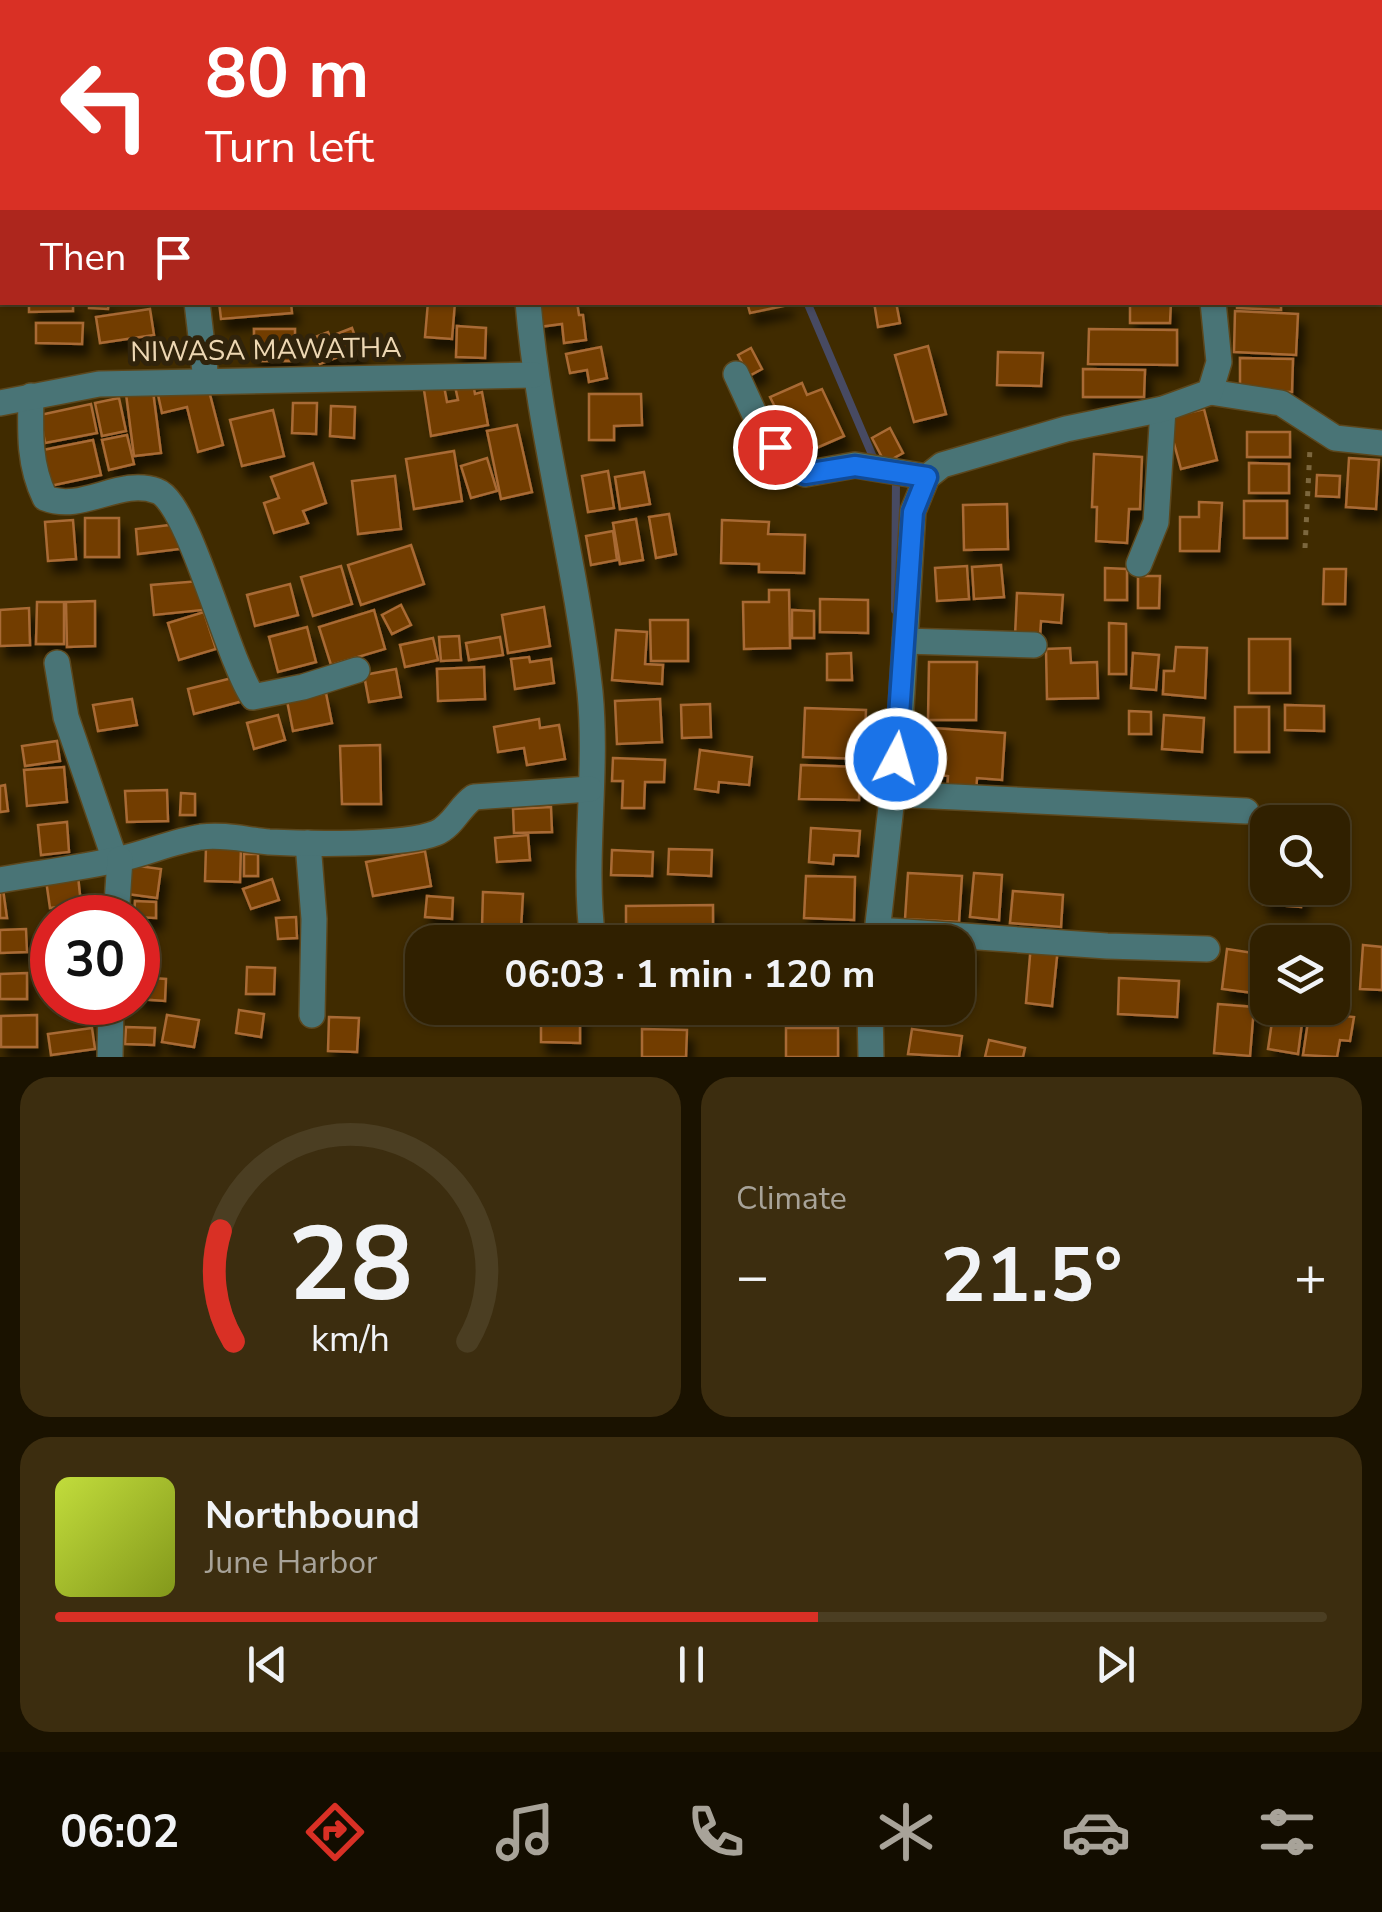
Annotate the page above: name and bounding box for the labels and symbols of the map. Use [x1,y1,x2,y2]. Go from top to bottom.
street label: NIWASA MAWATHA [130,329,402,371]
pin [733,405,818,490]
position arrow [844,707,948,811]
speed limit sign: 30 [30,895,160,1025]

